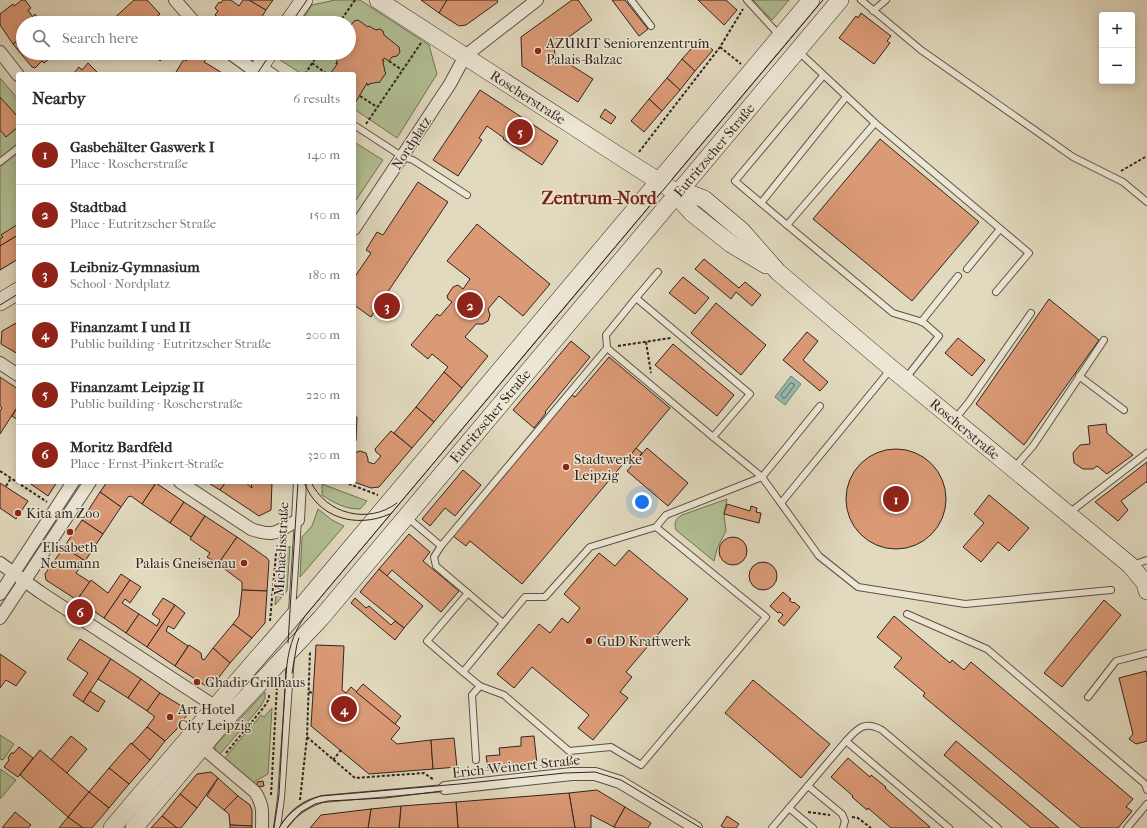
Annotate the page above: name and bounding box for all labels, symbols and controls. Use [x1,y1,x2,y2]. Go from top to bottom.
map controls [1099,12,1135,84]
button: + [1099,12,1135,48]
search box [16,16,356,60]
icon: search [30,27,52,49]
text: Search here [62,29,138,47]
place label: AZURIT Seniorenzentrum Palais-Balzac [545,35,710,68]
marker: AZURIT Seniorenzentrum Palais-Balzac [533,46,543,56]
button: − [1099,48,1135,84]
street label: Roscherstraße [487,67,569,128]
text: Nearby [32,88,86,108]
text: 6 results [293,91,340,106]
street label: Eutritzscher Straße [670,100,758,201]
street label: Nordplatz [388,114,435,173]
pin: 5 [507,117,533,147]
text: Gasbehälter Gaswerk I [70,138,214,156]
text: 1 [43,147,47,162]
text: 140 m [307,147,340,162]
text: Place · Roscherstraße [70,156,188,171]
district label: Zentrum-Nord [542,188,658,209]
text: Stadtbad [70,198,127,216]
text: 2 [42,207,48,222]
text: 150 m [309,207,340,222]
text: Place · Eutritzscher Straße [70,216,216,231]
text: Leibniz-Gymnasium [70,258,200,276]
text: 3 [42,267,48,282]
text: 180 m [308,267,340,282]
text: School · Nordplatz [70,276,170,291]
pin: 2 [457,290,483,320]
pin: 3 [374,291,400,321]
text: Finanzamt I und II [70,318,191,336]
text: 4 [41,327,49,342]
text: 200 m [305,327,340,342]
text: Public building · Eutritzscher Straße [70,336,271,351]
street label: Eutritzscher Straße [446,366,534,467]
text: Finanzamt Leipzig II [70,378,204,396]
text: 5 [42,387,48,402]
text: 220 m [306,387,340,402]
street label: Roscherstraße [926,395,1003,464]
text: Public building · Roscherstraße [70,396,243,411]
text: Moritz Bardfeld [70,438,172,456]
text: 6 [41,447,49,462]
text: 320 m [307,447,340,462]
place label: Stadtwerke Leipzig [574,451,642,484]
text: Place · Ernst-Pinkert-Straße [70,456,224,471]
marker: Stadtwerke Leipzig [561,462,571,472]
pin: 1 [883,484,909,514]
your location [632,492,652,512]
street label: Michaelisstraße [271,501,292,597]
place label: Kita am Zoo [26,505,100,522]
marker: Kita am Zoo [13,508,23,518]
marker: Elisabeth Neumann [65,527,75,537]
place label: Elisabeth Neumann [40,539,100,572]
place label: Palais Gneisenau [135,555,236,572]
marker: Palais Gneisenau [239,558,249,568]
pin: 6 [67,597,93,627]
place label: GuD Kraftwerk [597,633,692,650]
marker: GuD Kraftwerk [584,636,594,646]
place label: Ghadir Grillhaus [205,674,305,691]
marker: Ghadir Grillhaus [192,677,202,687]
pin: 4 [331,694,357,724]
place label: Art Hotel City Leipzig [177,701,252,734]
marker: Art Hotel City Leipzig [165,712,175,722]
street label: Erich-Weinert-Straße [451,751,581,782]

